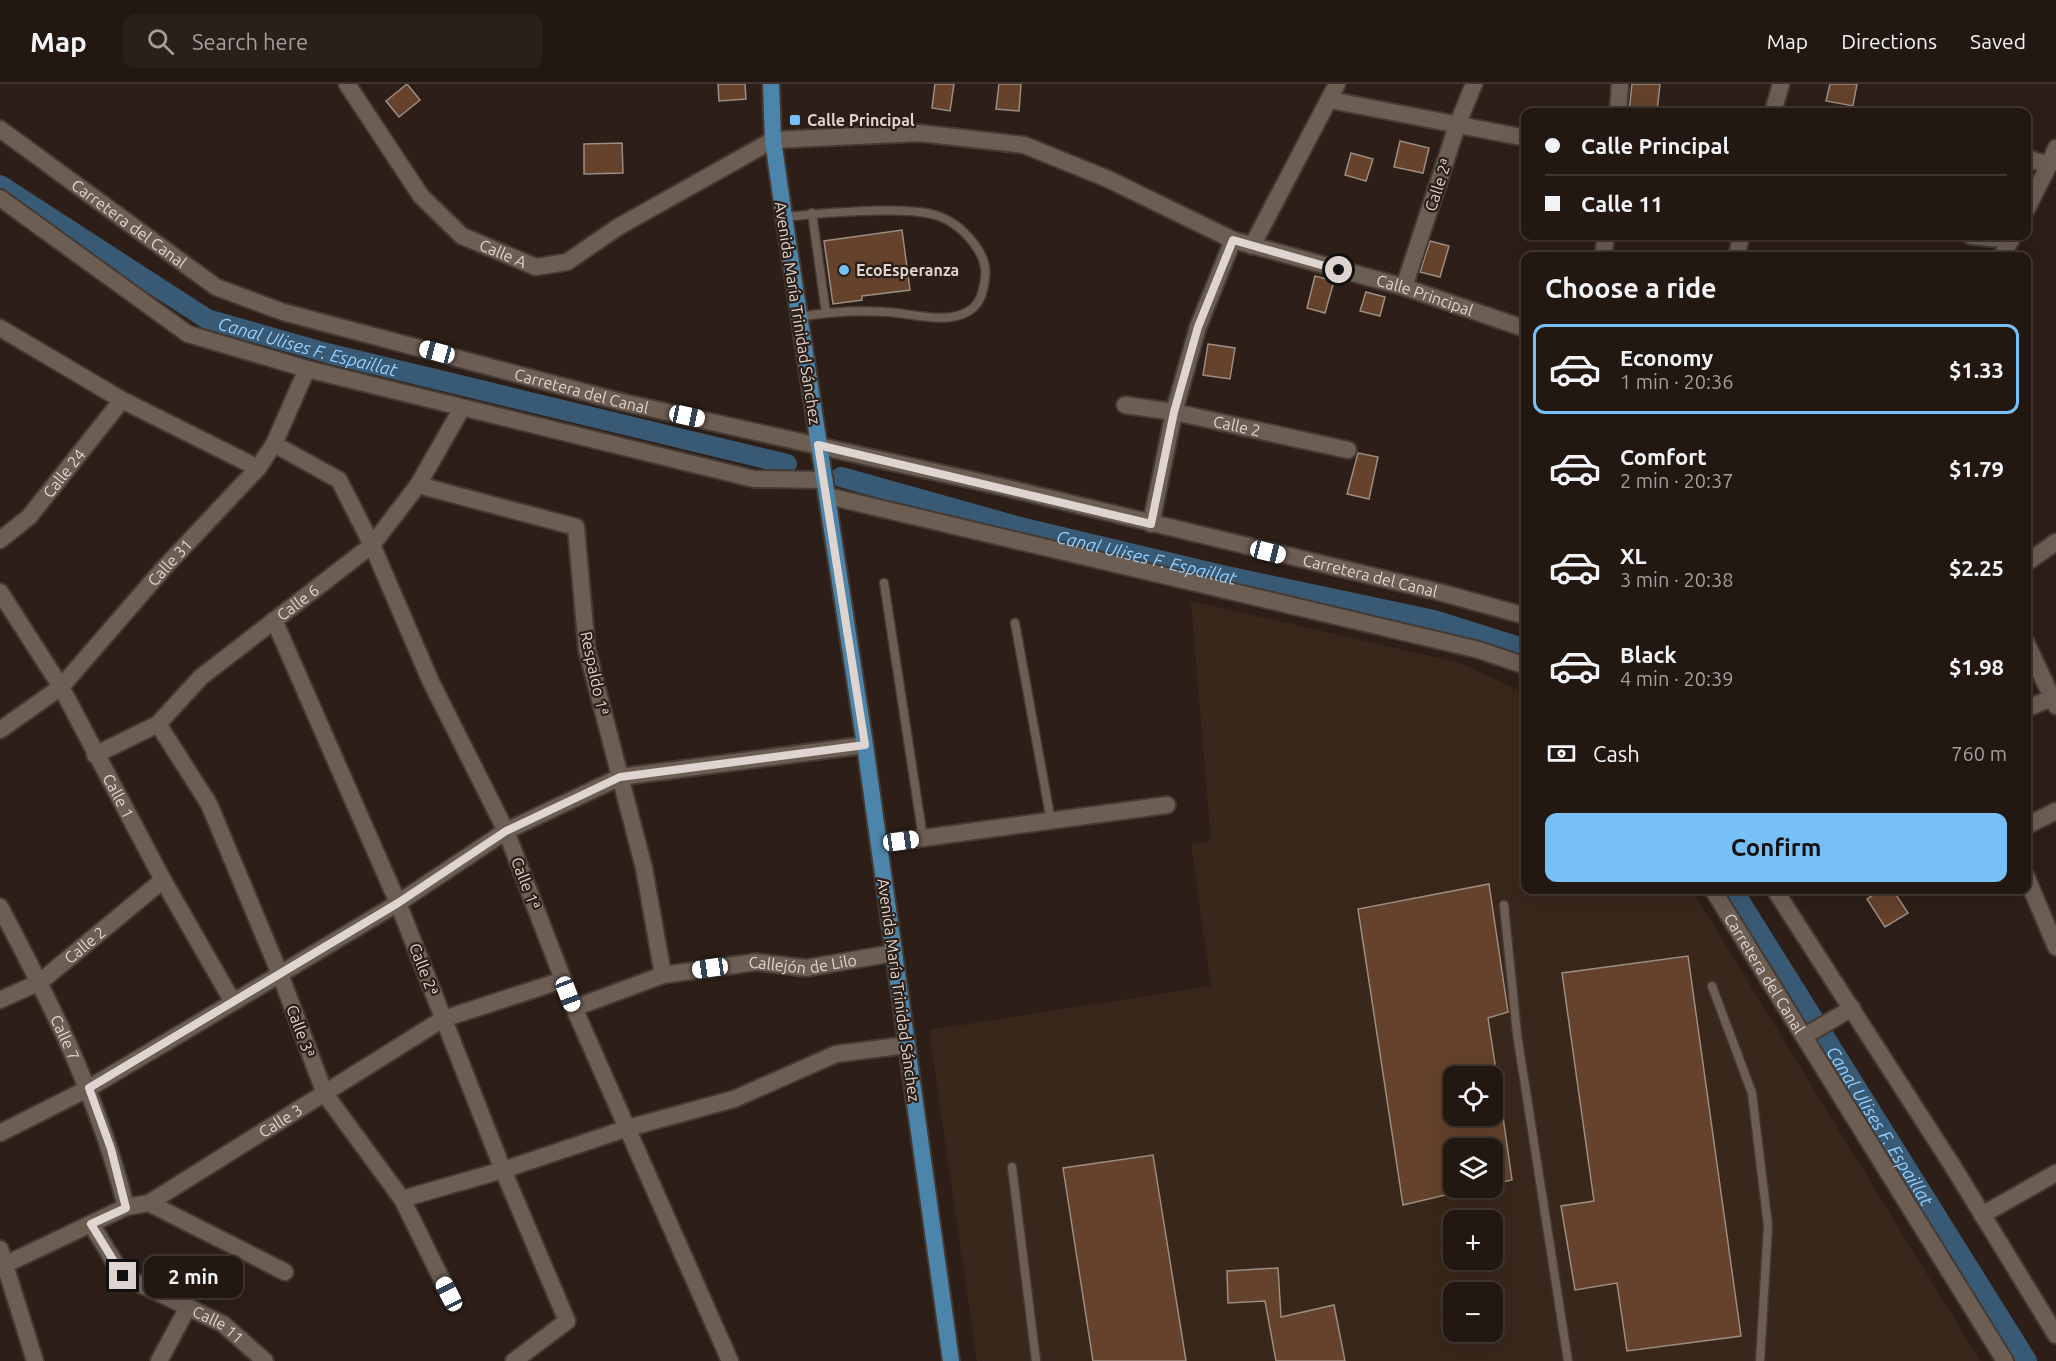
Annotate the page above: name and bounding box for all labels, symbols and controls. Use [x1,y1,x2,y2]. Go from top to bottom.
search box [123,14,543,68]
icon: search [144,25,177,58]
text: Map [30,26,87,57]
text: Search here [192,29,308,54]
text: Map [1767,29,1808,53]
text: Directions [1841,29,1937,53]
text: Saved [1970,29,2026,53]
place label: Calle Principal [807,111,915,129]
marker: Calle Principal [788,113,802,127]
text: Calle Principal [1581,133,1729,158]
street label: Calle 2ª [1421,156,1455,214]
street label: Carretera del Canal [68,176,190,271]
text: Calle 11 [1581,191,1663,216]
street label: Avenida María Trinidad Sánchez [771,200,825,426]
street label: Calle A [477,235,530,271]
route start [1325,256,1352,283]
place label: EcoEsperanza [856,261,959,279]
marker: EcoEsperanza [837,263,851,277]
street label: Calle Principal [1375,271,1476,319]
text: Choose a ride [1545,273,1717,303]
water label: Canal Ulises F. Espaillat [216,313,400,380]
car [417,339,457,365]
icon: car [1548,342,1602,396]
text: Economy [1620,345,1713,370]
text: $1.33 [1949,357,2004,382]
street label: Carretera del Canal [513,365,650,417]
text: 1 min · 20:36 [1620,370,1734,393]
car [668,403,706,429]
street label: Calle 2 [1212,412,1262,440]
icon: car [1548,441,1602,495]
text: Comfort [1620,444,1707,469]
street label: Calle 24 [39,445,89,501]
text: $1.79 [1949,456,2004,481]
text: 2 min · 20:37 [1620,469,1734,492]
water label: Canal Ulises F. Espaillat [1055,526,1239,588]
street label: Calle 31 [144,535,196,589]
car [1248,539,1288,565]
icon: car [1548,540,1602,594]
text: XL [1620,543,1647,568]
street label: Carretera del Canal [1301,551,1439,600]
text: $2.25 [1949,555,2004,580]
text: 3 min · 20:38 [1620,568,1734,591]
street label: Calle 6 [273,581,322,624]
street label: Respaldo 1ª [577,630,613,716]
icon: car [1548,639,1602,693]
text: Black [1620,642,1677,667]
text: $1.98 [1949,654,2004,679]
text: 4 min · 20:39 [1620,667,1734,690]
icon: cash [1545,737,1578,770]
text: Cash [1593,741,1640,766]
text: 760 m [1951,742,2007,765]
street label: Calle 1 [99,770,138,821]
button: Confirm [1545,813,2007,882]
car [882,830,920,852]
street label: Calle 1ª [508,854,544,912]
street label: Avenida María Trinidad Sánchez [874,877,924,1103]
street label: Carretera del Canal [1721,910,1809,1037]
street label: Calle 2 [61,923,109,967]
street label: Calle 2ª [406,940,442,998]
street label: Callejón de Lilo [748,951,858,977]
car [691,957,729,979]
car [553,974,583,1014]
street label: Calle 3ª [283,1002,319,1060]
street label: Calle 7 [47,1012,83,1063]
water label: Canal Ulises F. Espaillat [1823,1042,1938,1210]
map controls [1443,1066,1503,1342]
button: locate [1443,1066,1503,1126]
street label: Calle 3 [255,1100,306,1141]
button: layers [1443,1138,1503,1198]
button: + [1443,1210,1503,1270]
callout: 2 min [144,1255,243,1297]
route end [109,1262,136,1289]
text: 2 min [168,1265,219,1288]
car [433,1274,465,1314]
button: − [1443,1282,1503,1342]
street label: Calle 11 [190,1302,247,1347]

